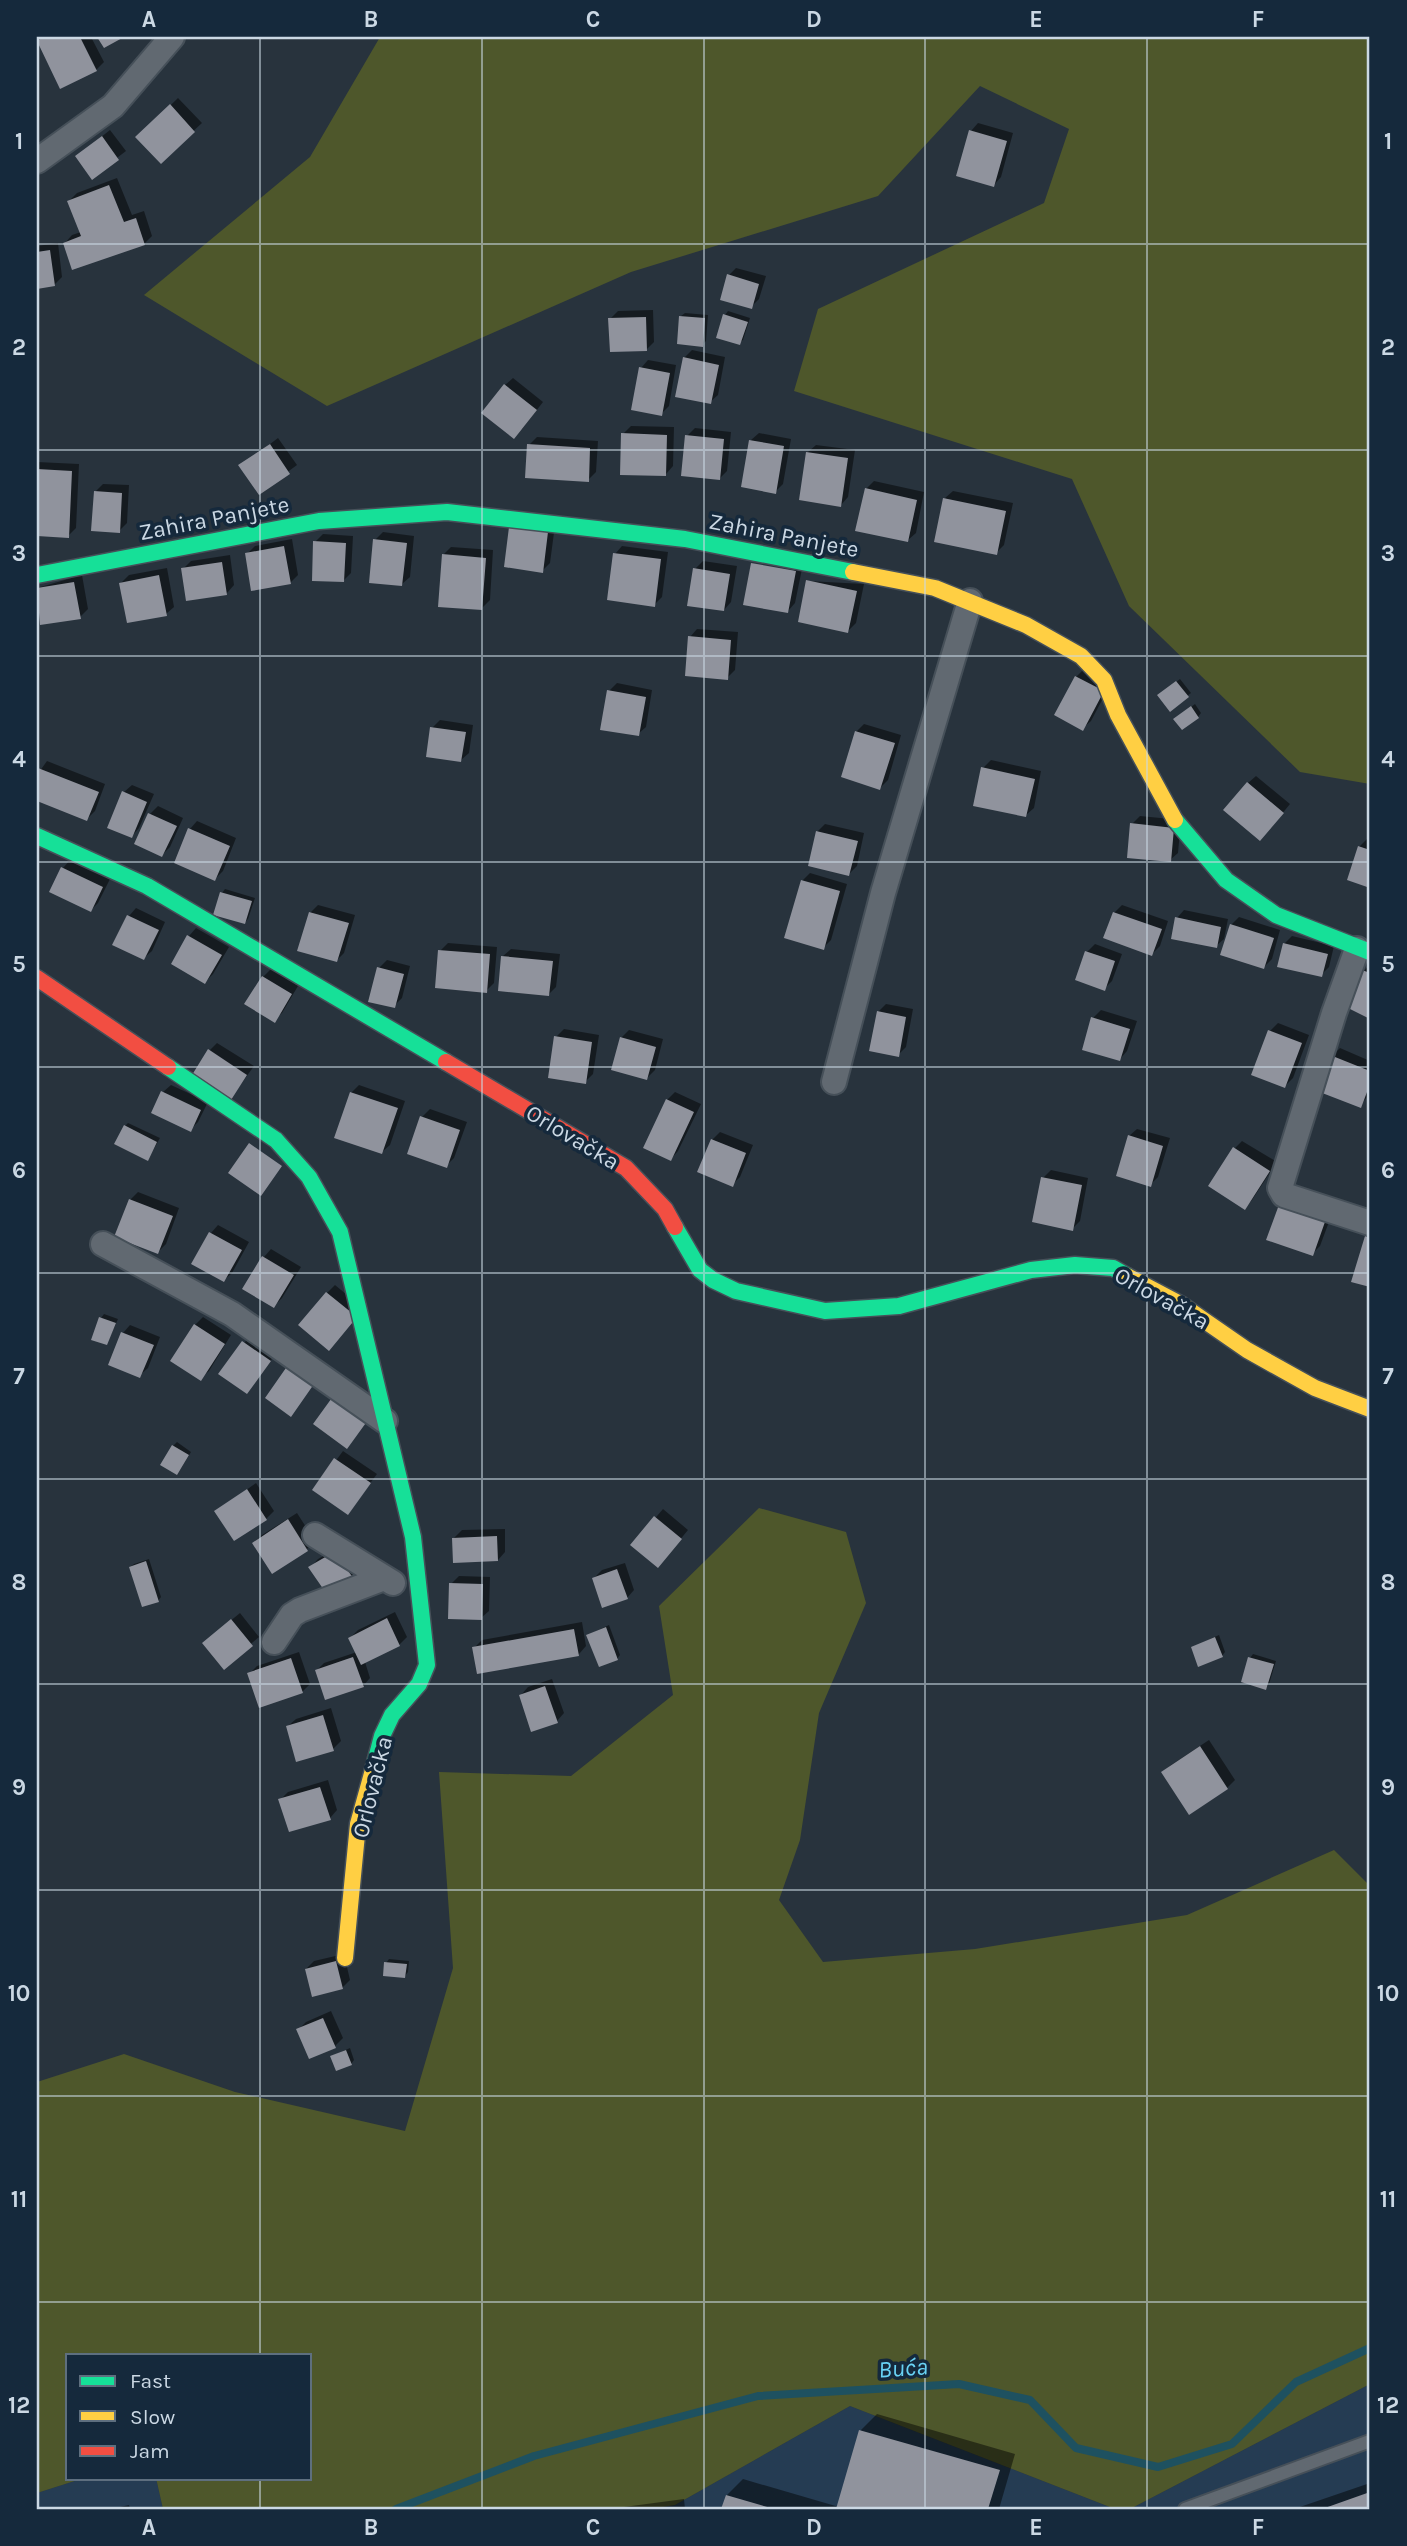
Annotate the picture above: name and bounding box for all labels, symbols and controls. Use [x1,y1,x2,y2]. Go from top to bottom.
text: A [142,6,156,33]
text: B [364,6,378,33]
text: C [586,6,600,33]
text: D [806,6,822,33]
text: E [1029,6,1043,33]
text: F [1252,6,1264,33]
text: 1 [15,128,23,155]
text: 1 [1384,128,1392,155]
text: 2 [12,334,26,361]
text: 2 [1381,334,1395,361]
street label: Zahira Panjete [137,491,291,546]
street label: Zahira Panjete [707,508,861,563]
text: 3 [12,540,26,567]
text: 3 [1381,540,1395,567]
text: 4 [12,746,26,773]
text: 4 [1381,746,1395,773]
text: 5 [12,951,26,978]
text: 5 [1381,951,1395,978]
street label: Orlovačka [521,1099,624,1176]
text: 6 [12,1157,26,1184]
text: 6 [1381,1157,1395,1184]
street label: Orlovačka [1110,1261,1214,1335]
text: 7 [13,1363,25,1390]
text: 7 [1382,1363,1394,1390]
text: 8 [12,1569,26,1596]
text: 8 [1381,1569,1395,1596]
street label: Orlovačka [347,1733,398,1841]
text: 9 [12,1774,26,1801]
text: 9 [1381,1774,1395,1801]
text: 10 [8,1980,30,2007]
text: 10 [1377,1980,1399,2007]
text: 11 [11,2186,27,2213]
text: 11 [1380,2186,1396,2213]
water label: Buća [877,2352,929,2384]
legend [66,2354,312,2480]
text: Fast [130,2369,171,2393]
text: 12 [8,2392,30,2419]
text: 12 [1377,2392,1399,2419]
text: Slow [130,2405,175,2429]
text: Jam [130,2439,170,2463]
text: A [142,2514,156,2541]
text: B [364,2514,378,2541]
text: C [586,2514,600,2541]
text: D [806,2514,822,2541]
text: E [1029,2514,1043,2541]
text: F [1252,2514,1264,2541]

